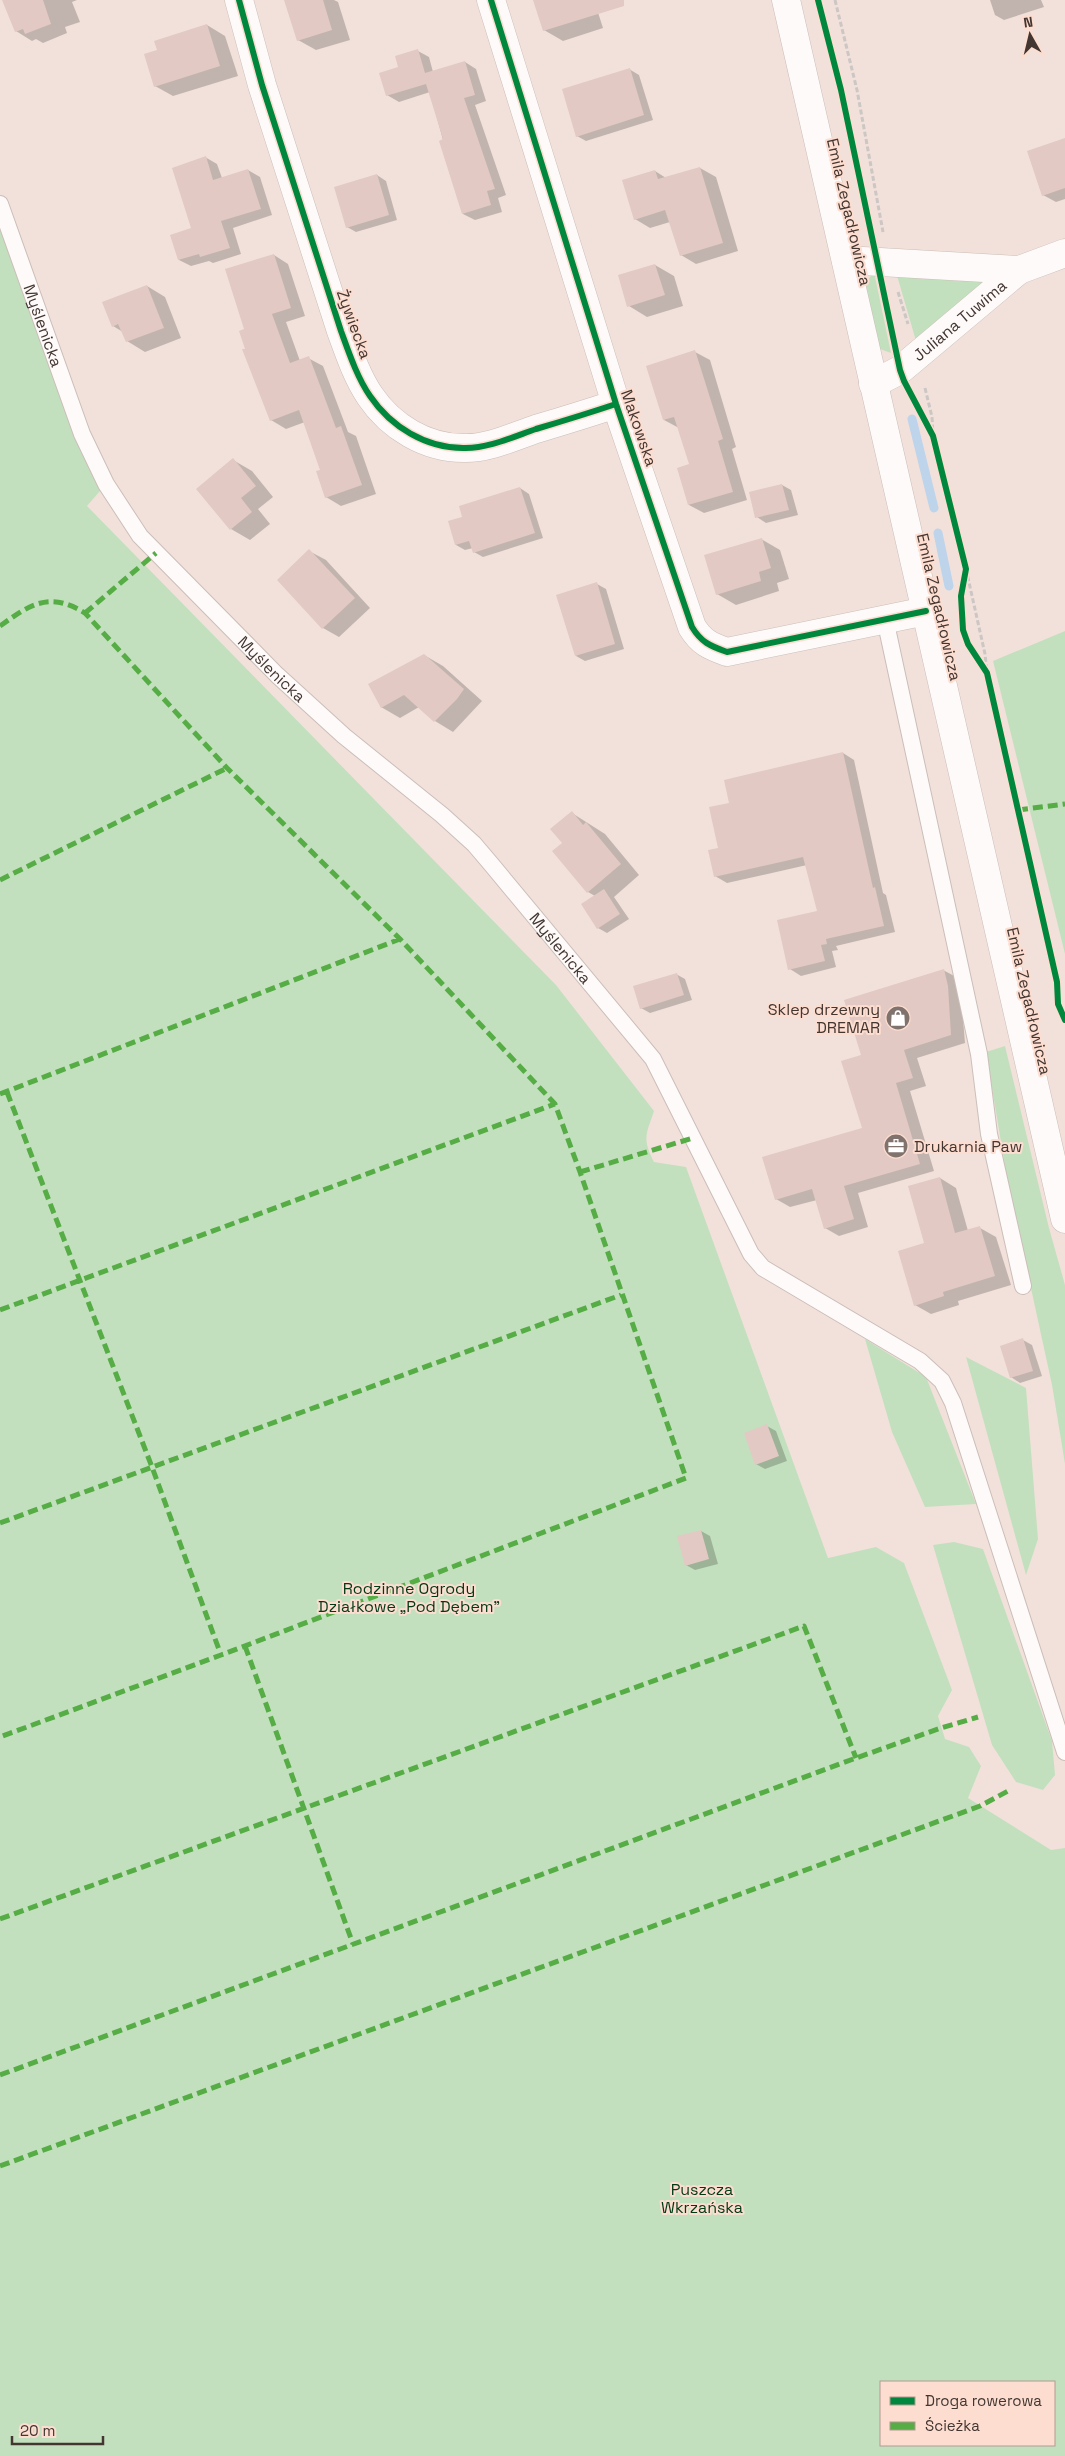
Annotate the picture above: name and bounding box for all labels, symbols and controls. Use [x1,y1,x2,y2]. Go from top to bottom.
north arrow [1005,10,1055,60]
text: N [1022,13,1034,32]
street label: Emila Zegadłowicza [822,136,876,288]
street label: Juliana Tuwima [908,275,1011,366]
street label: Myślenicka [19,281,68,370]
street label: Żywiecka [332,286,376,362]
street label: Makowska [616,387,662,469]
street label: Emila Zegadłowicza [912,531,966,683]
street label: Myślenicka [234,631,310,707]
street label: Myślenicka [525,908,596,988]
street label: Emila Zegadłowicza [1002,925,1056,1077]
place label: Sklep drzewny DREMAR [768,999,880,1038]
shop icon: Sklep drzewny DREMAR [885,1005,911,1031]
office icon: Drukarnia Paw [883,1133,909,1159]
place label: Drukarnia Paw [914,1136,1022,1157]
park label: Rodzinne Ogrody Działkowe „Pod Dębem” [318,1578,500,1617]
park label: Puszcza Wkrzańska [661,2179,743,2218]
legend [880,2381,1055,2446]
text: Droga rowerowa [925,2391,1042,2410]
scale bar [12,2414,104,2446]
text: Ścieżka [925,2416,980,2435]
text: 20 m [20,2421,55,2440]

